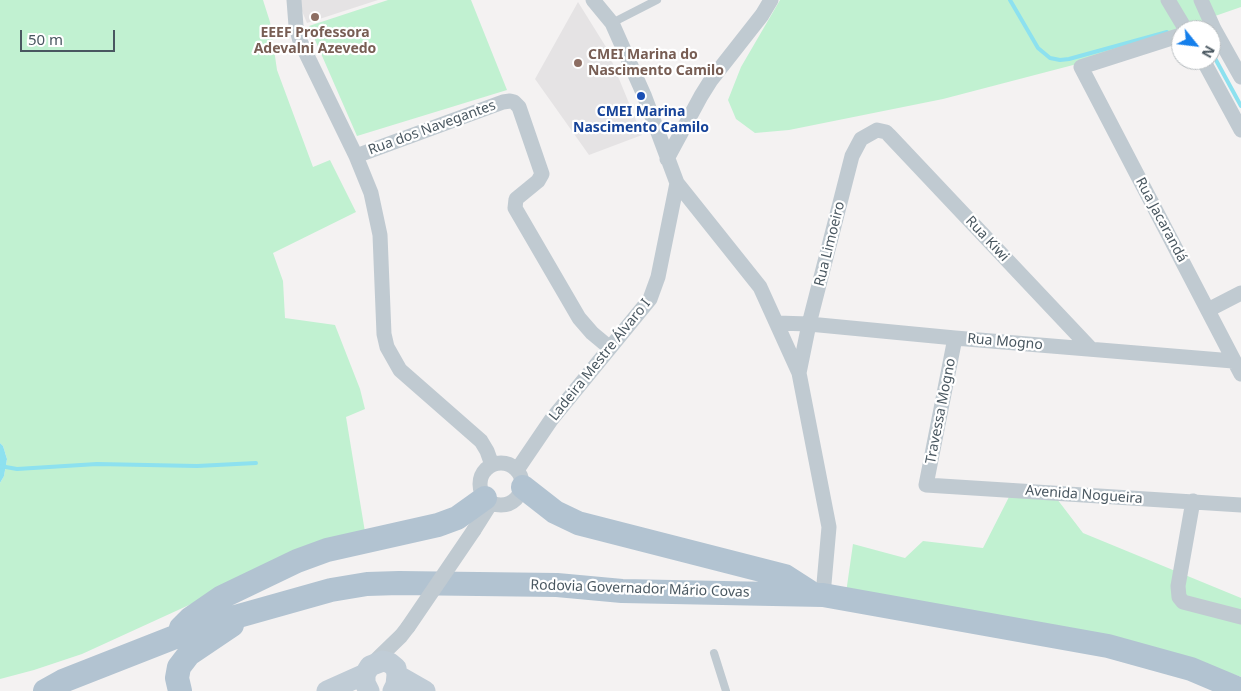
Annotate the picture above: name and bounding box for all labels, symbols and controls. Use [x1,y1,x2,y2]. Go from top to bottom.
marker: EEEF Professora Adevalni Azevedo [309,11,321,23]
scale bar [22,20,118,52]
north arrow [1171,20,1221,70]
place label: EEEF Professora Adevalni Azevedo [254,25,376,58]
text: 50 m [28,29,63,49]
text: N [1198,42,1220,62]
place label: CMEI Marina do Nascimento Camilo [588,47,724,80]
marker: CMEI Marina do Nascimento Camilo [572,57,584,69]
marker: CMEI Marina Nascimento Camilo [635,90,647,102]
street label: Rua dos Navegantes [366,97,498,159]
place label: CMEI Marina Nascimento Camilo [573,104,709,136]
street label: Rua Jacarandá [1132,175,1190,265]
street label: Rua Limoeiro [811,200,849,288]
street label: Rua Kiwi [962,213,1012,265]
street label: Ladeira Mestre Álvaro I [546,296,654,424]
street label: Rua Mogno [967,330,1043,354]
street label: Travessa Mogno [923,357,959,465]
street label: Avenida Nogueira [1025,483,1143,507]
street label: Rodovia Governador Mário Covas [530,577,750,601]

